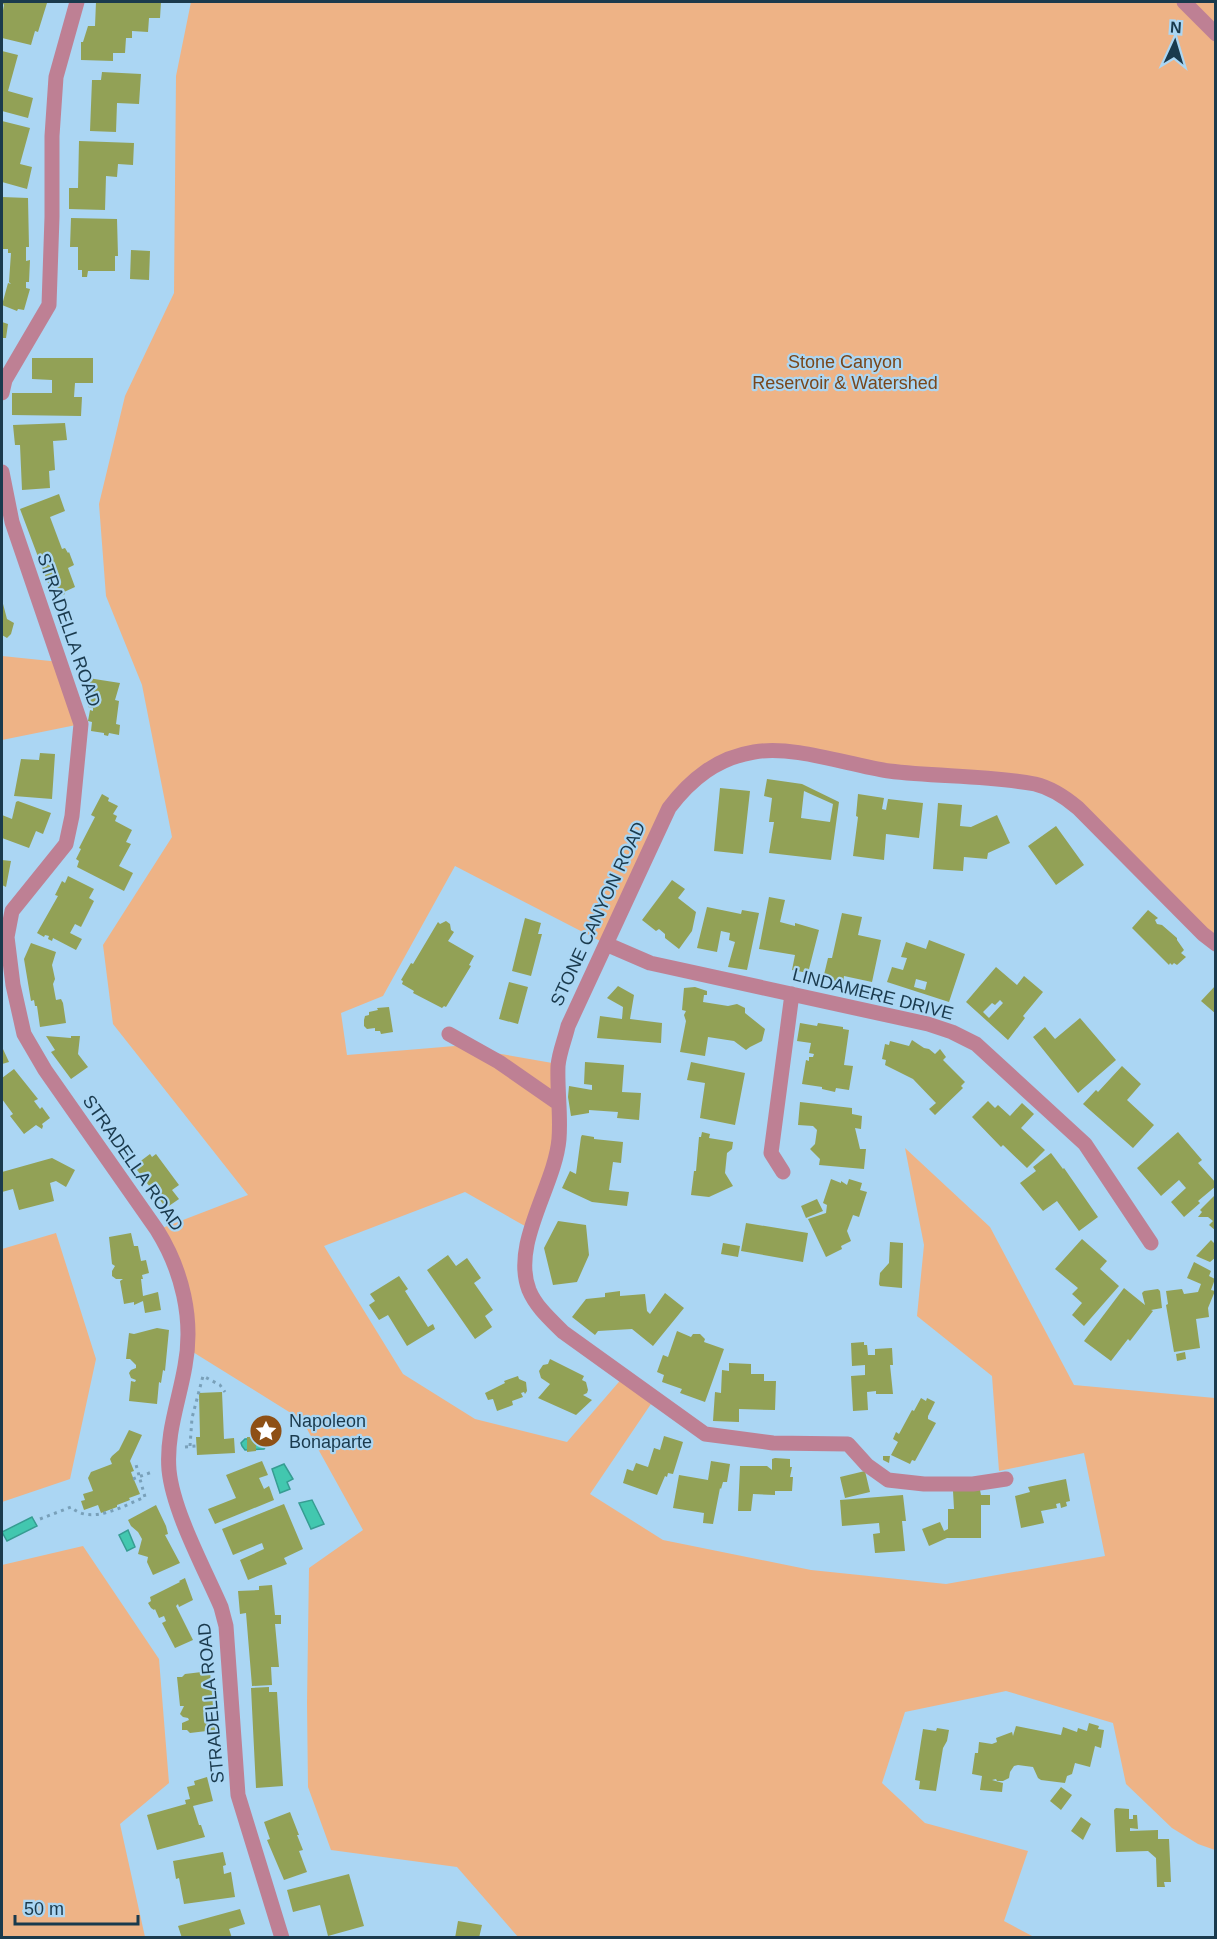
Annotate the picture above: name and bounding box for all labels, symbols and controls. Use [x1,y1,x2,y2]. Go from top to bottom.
north arrow [1145,12,1205,72]
text: N [1170,19,1182,36]
park label: Stone Canyon Reservoir & Watershed [752,352,938,393]
street label: STRADELLA ROAD [33,551,105,709]
street label: STONE CANYON ROAD [547,819,649,1009]
street label: LINDAMERE DRIVE [791,964,955,1024]
street label: STRADELLA ROAD [79,1091,187,1235]
place label: Napoleon Bonaparte [289,1411,372,1452]
place icon: Napoleon Bonaparte [248,1413,284,1449]
street label: STRADELLA ROAD [194,1622,228,1784]
scale bar [15,1888,138,1926]
text: 50 m [24,1899,64,1919]

